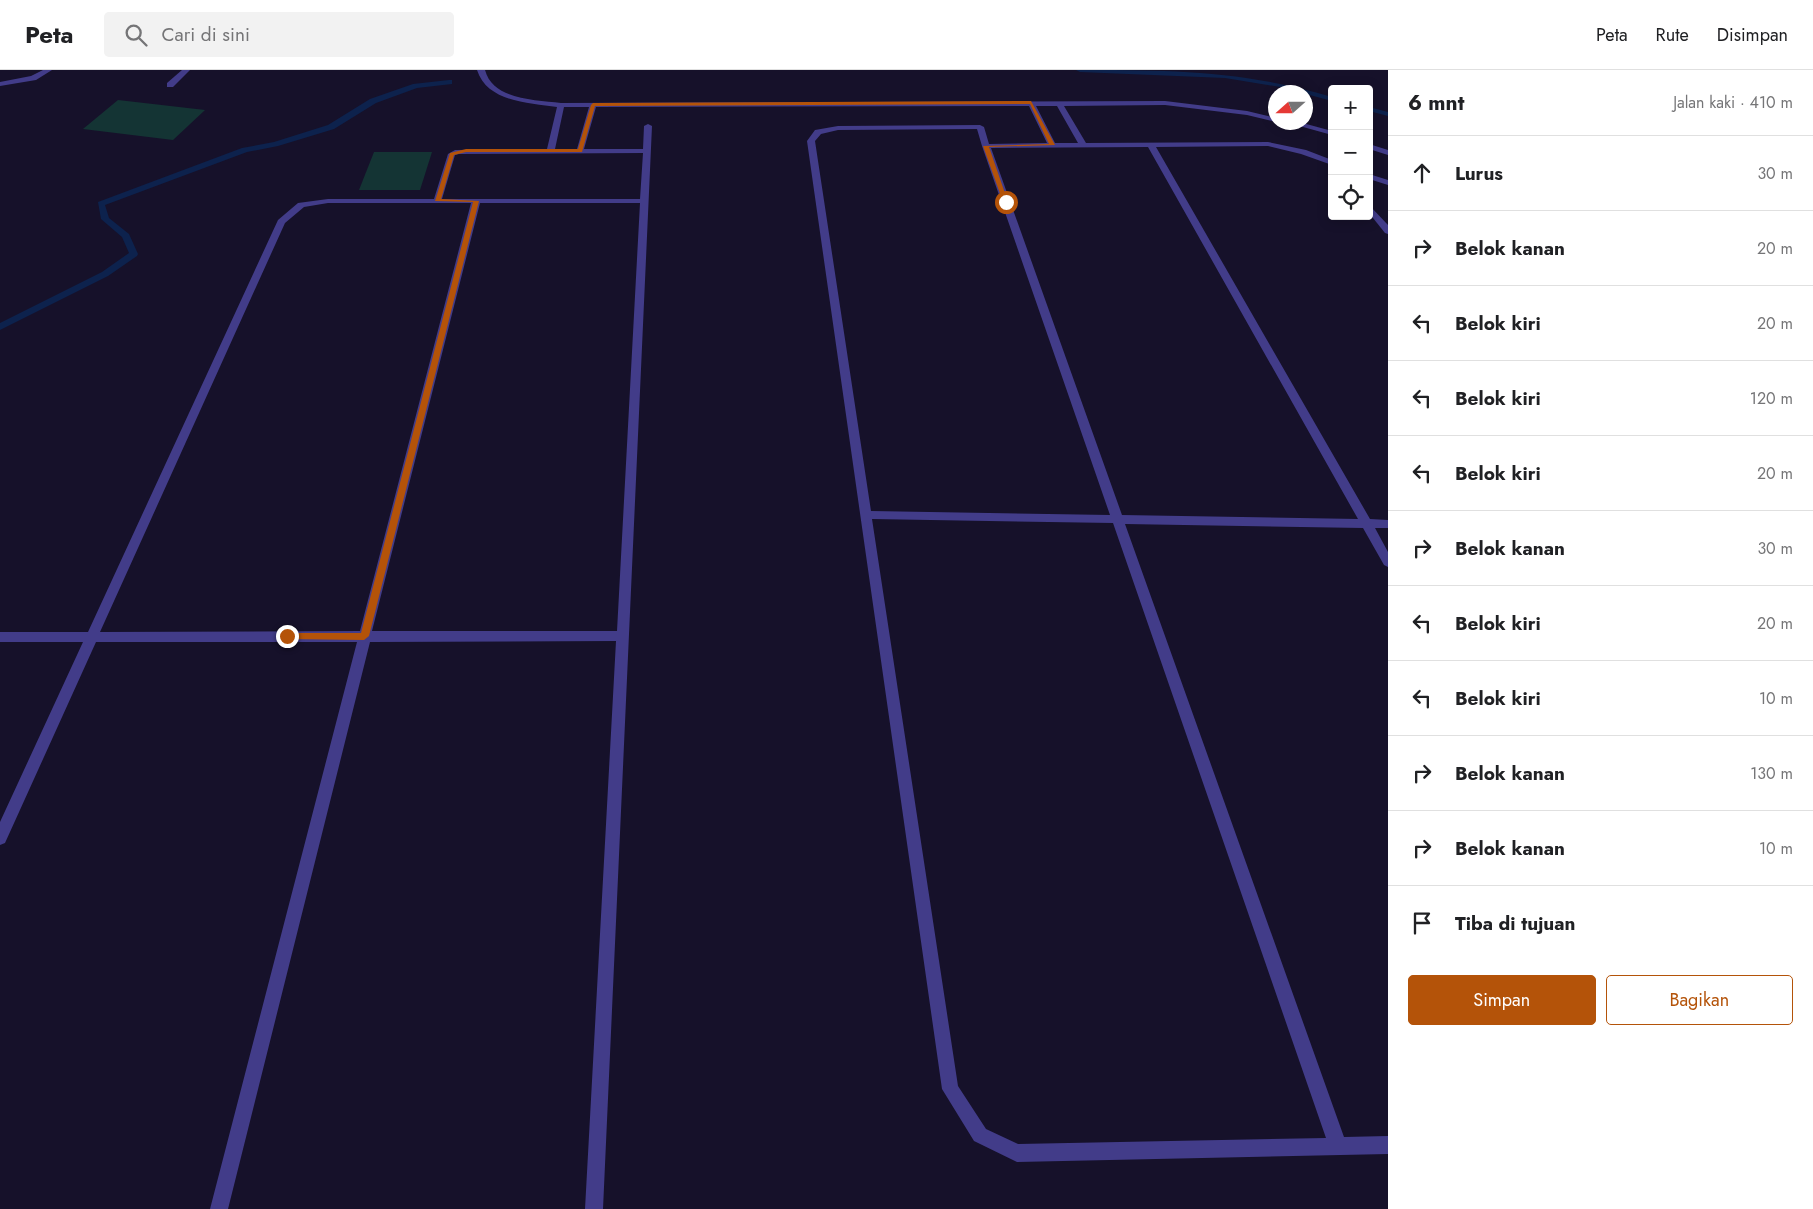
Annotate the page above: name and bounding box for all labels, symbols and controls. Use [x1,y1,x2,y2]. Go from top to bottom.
search box [104,12,454,57]
text: Peta [25,17,74,52]
icon: search [122,21,150,49]
text: Cari di sini [162,21,250,48]
text: Peta [1596,22,1628,48]
text: Rute [1656,22,1689,48]
text: Disimpan [1717,22,1788,48]
north arrow [1268,85,1313,130]
map controls [1328,85,1373,220]
button: + [1328,85,1373,130]
text: 6 mnt [1408,88,1464,118]
text: Jalan kaki · 410 m [1673,91,1793,114]
button: − [1328,130,1373,175]
icon: ahead [1408,159,1436,187]
text: Lurus [1455,160,1503,187]
text: 30 m [1757,162,1793,185]
button: locate [1328,175,1373,220]
route start [995,191,1018,214]
icon: right [1408,234,1436,262]
text: Belok kanan [1455,235,1565,262]
text: 20 m [1757,237,1793,260]
icon: left [1408,309,1436,337]
text: Belok kiri [1455,310,1541,337]
text: 20 m [1757,312,1793,335]
icon: left [1408,384,1436,412]
text: Belok kiri [1455,385,1541,412]
text: 120 m [1750,387,1793,410]
icon: left [1408,459,1436,487]
text: Belok kiri [1455,460,1541,487]
text: 20 m [1757,462,1793,485]
icon: right [1408,534,1436,562]
text: Belok kanan [1455,535,1565,562]
text: 30 m [1757,537,1793,560]
icon: left [1408,609,1436,637]
text: Belok kiri [1455,610,1541,637]
text: 20 m [1757,612,1793,635]
route end [276,625,299,648]
icon: left [1408,684,1436,712]
text: Belok kiri [1455,685,1541,712]
text: 10 m [1759,687,1793,710]
icon: right [1408,759,1436,787]
text: Belok kanan [1455,760,1565,787]
text: 130 m [1750,762,1793,785]
icon: right [1408,834,1436,862]
text: Belok kanan [1455,835,1565,862]
text: 10 m [1759,837,1793,860]
icon: arrive [1408,909,1436,937]
text: Tiba di tujuan [1455,910,1575,937]
button: Simpan [1408,975,1596,1025]
button: Bagikan [1606,975,1793,1025]

